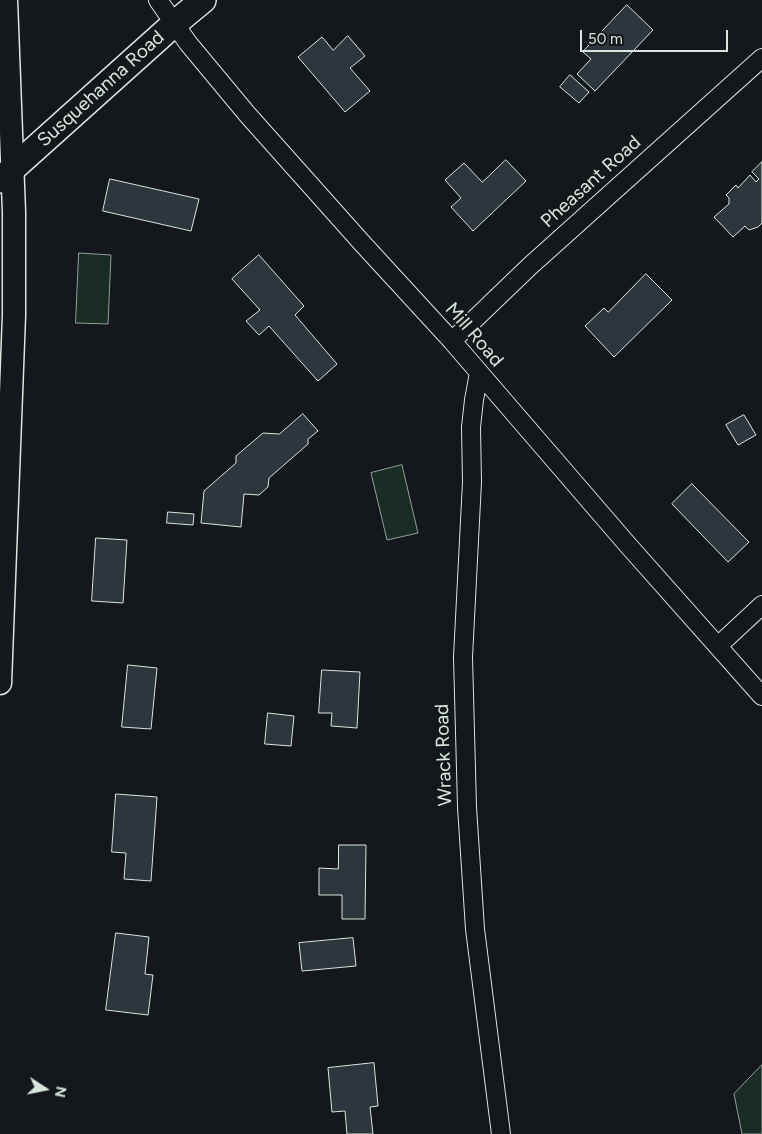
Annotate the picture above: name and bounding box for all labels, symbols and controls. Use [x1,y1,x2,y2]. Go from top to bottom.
scale bar [582,20,730,52]
street label: Susquehanna Road [33,26,169,152]
text: 50 m [588,30,623,48]
street label: Pheasant Road [536,131,646,233]
street label: Mill Road [440,298,508,372]
street label: Wrack Road [431,704,457,806]
north arrow [20,1064,70,1114]
text: N [51,1085,70,1099]

